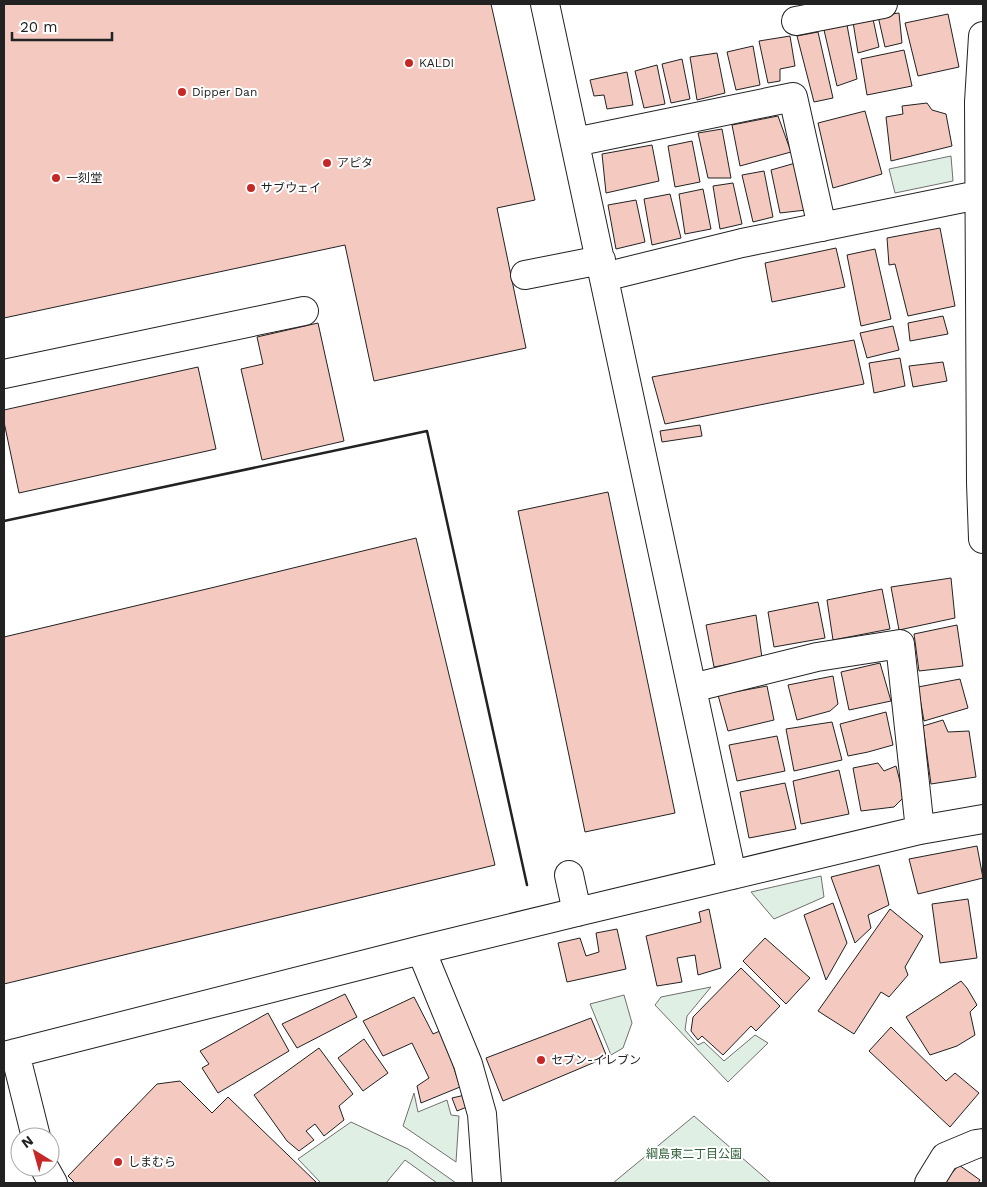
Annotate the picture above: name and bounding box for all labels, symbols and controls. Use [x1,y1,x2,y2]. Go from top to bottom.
scale bar [12,10,112,42]
text: 20 m [20,18,58,36]
place label: KALDI [419,56,454,70]
marker: KALDI [403,57,415,69]
place label: Dipper Dan [192,85,257,99]
marker: Dipper Dan [176,86,188,98]
place label: アピタ [337,156,373,170]
marker: アピタ [321,157,333,169]
place label: 一刻堂 [66,171,102,185]
marker: 一刻堂 [50,172,62,184]
place label: サブウェイ [261,181,321,195]
marker: サブウェイ [245,182,257,194]
place label: セブン-イレブン [551,1053,641,1067]
marker: セブン-イレブン [535,1054,547,1066]
north arrow [10,1127,60,1177]
text: N [18,1132,36,1151]
park label: 綱島東二丁目公園 [646,1147,742,1161]
place label: しまむら [128,1155,176,1169]
marker: しまむら [112,1156,124,1168]

